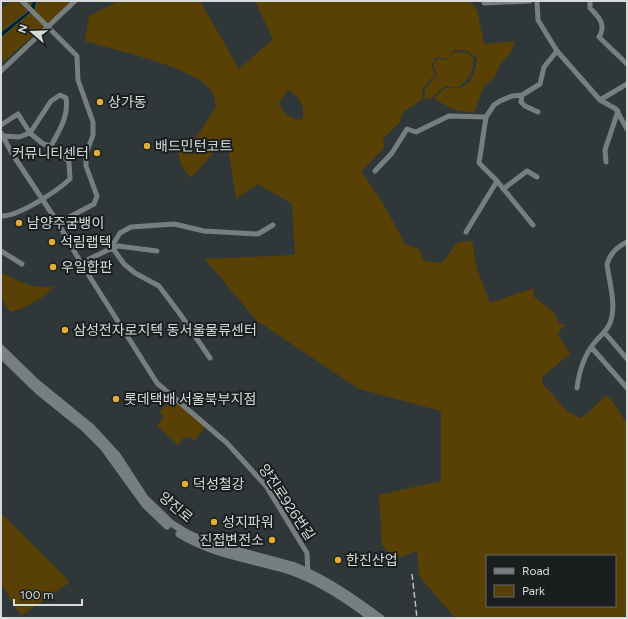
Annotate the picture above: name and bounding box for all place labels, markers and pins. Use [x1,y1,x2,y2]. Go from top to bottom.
place label: 상가동 [108,94,147,111]
marker: 상가동 [95,97,105,107]
place label: 배드민턴코트 [155,138,232,155]
marker: 배드민턴코트 [142,141,152,151]
place label: 커뮤니티센터 [12,145,89,162]
marker: 커뮤니티센터 [92,148,102,158]
place label: 남양주굼뱅이 [27,215,104,232]
marker: 남양주굼뱅이 [14,218,24,228]
place label: 석림랩텍 [60,234,112,251]
marker: 석림랩텍 [47,237,57,247]
place label: 우일합판 [61,259,113,276]
marker: 우일합판 [48,262,58,272]
place label: 삼성전자로지텍 동서울물류센터 [73,322,257,339]
marker: 삼성전자로지텍 동서울물류센터 [60,325,70,335]
place label: 롯데택배 서울북부지점 [124,391,256,408]
marker: 롯데택배 서울북부지점 [111,394,121,404]
place label: 덕성철강 [193,476,245,493]
marker: 덕성철강 [180,479,190,489]
place label: 성지파워 [222,514,274,531]
marker: 성지파워 [209,517,219,527]
place label: 진접변전소 [200,532,264,549]
marker: 진접변전소 [267,535,277,545]
place label: 한진산업 [346,552,398,569]
marker: 한진산업 [333,555,343,565]

